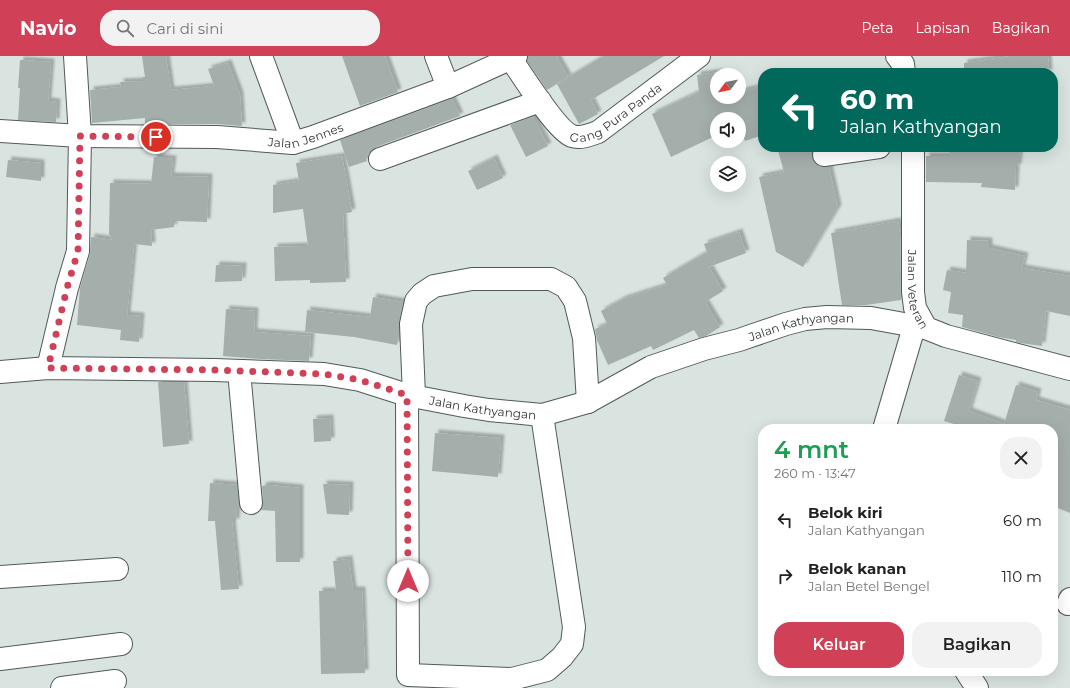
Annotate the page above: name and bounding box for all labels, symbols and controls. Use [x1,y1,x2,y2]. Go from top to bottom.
search box [100,10,380,46]
text: Navio [20,17,76,40]
icon: search [114,17,136,39]
text: Cari di sini [146,19,223,38]
text: Peta [862,19,894,37]
text: Lapisan [916,19,970,37]
text: Bagikan [992,19,1050,37]
north arrow [710,68,746,104]
map controls [710,68,746,192]
street label: Gang Pura Panda [569,80,664,145]
text: 60 m [840,82,914,116]
icon: left [774,84,826,136]
button: sound [710,112,746,148]
text: Jalan Kathyangan [840,116,1002,138]
street label: Jalan Jennes [266,119,345,151]
pin [139,120,173,154]
icon: arrive [145,126,167,148]
button: layers [710,156,746,192]
street label: Jalan Veteran [906,248,932,331]
street label: Jalan Kathyangan [745,309,854,344]
street label: Jalan Kathyangan [427,392,537,422]
text: 4 mnt [774,435,849,464]
button: close [1000,437,1042,479]
text: 260 m · 13:47 [774,465,856,481]
text: Belok kiri [808,503,883,522]
icon: left [774,509,796,531]
text: 60 m [1003,511,1042,530]
text: Jalan Kathyangan [808,522,925,538]
text: Belok kanan [808,559,906,578]
position arrow [387,560,429,602]
icon: right [774,565,796,587]
text: 110 m [1001,567,1042,586]
text: Jalan Betel Bengel [808,578,930,594]
button: Keluar [774,622,904,668]
button: Bagikan [912,622,1042,668]

